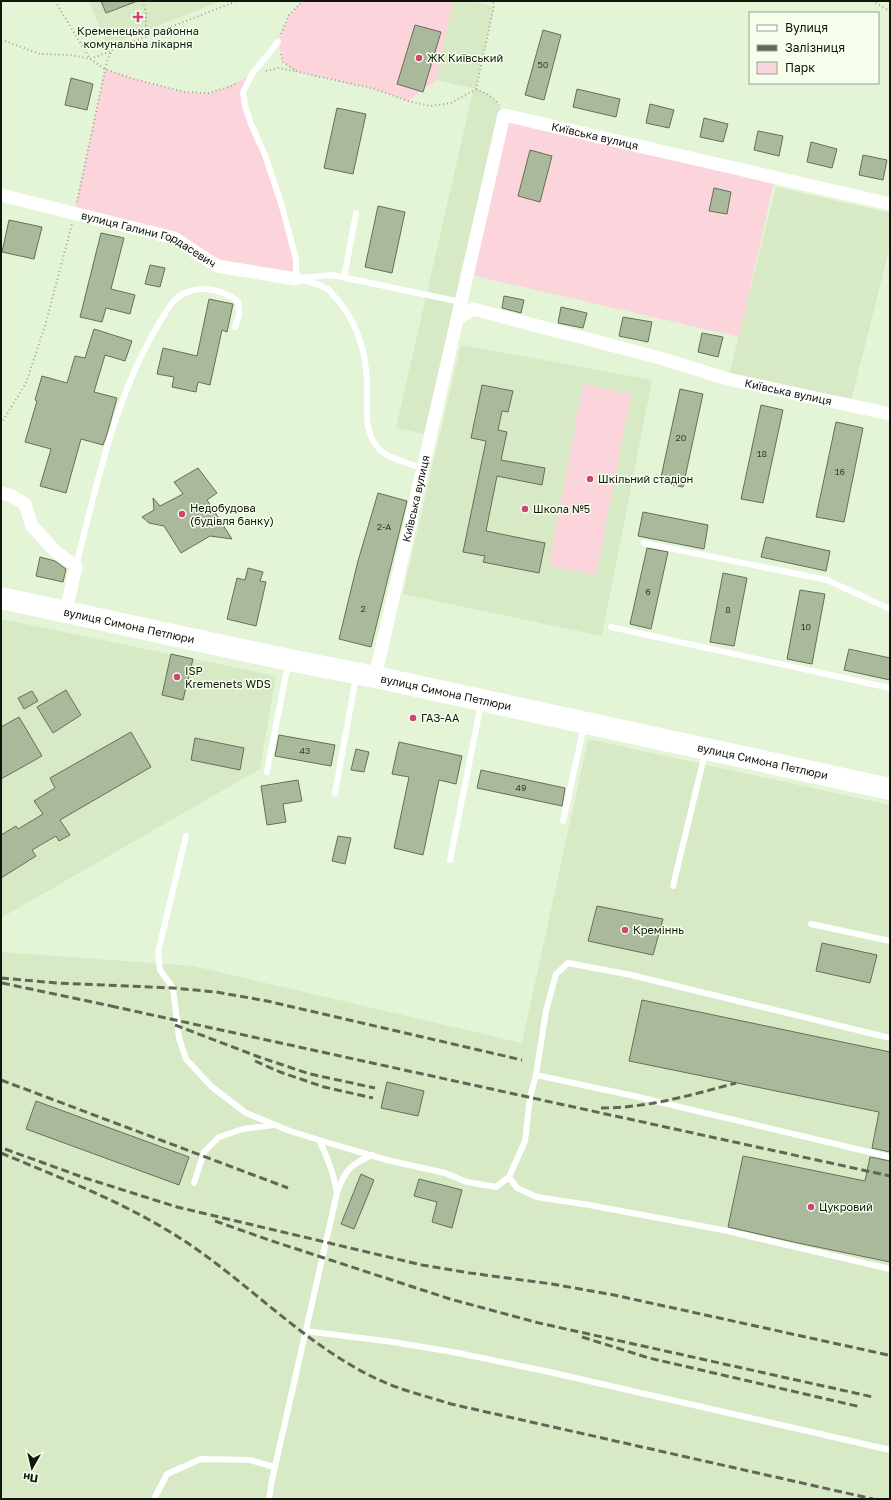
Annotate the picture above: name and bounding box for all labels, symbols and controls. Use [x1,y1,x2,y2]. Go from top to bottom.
marker: Кременецька районна комунальна лікарня [132,11,144,23]
legend [749,12,879,84]
text: Вулиця [785,20,828,35]
place label: Кременецька районна комунальна лікарня [77,24,199,50]
text: Залізниця [785,40,845,55]
place label: ЖК Київський [427,51,503,64]
marker: ЖК Київський [414,53,424,63]
house number: 50 [538,59,549,70]
text: Парк [785,60,815,75]
street label: Київська вулиця [550,119,640,152]
street label: вулиця Галини Гордасевич [80,208,219,270]
street label: Київська вулиця [744,376,833,407]
house number: 20 [676,432,687,443]
house number: 18 [757,448,767,459]
street label: Київська вулиця [399,454,432,543]
house number: 16 [835,466,845,477]
place label: Шкільний стадіон [598,472,693,485]
marker: Шкільний стадіон [585,474,595,484]
place label: Недобудова (будівля банку) [190,501,274,527]
place label: Школа №5 [533,502,590,515]
marker: Школа №5 [520,504,530,514]
marker: Недобудова (будівля банку) [177,509,187,519]
house number: 2-А [377,521,391,532]
house number: 6 [645,586,651,597]
house number: 2 [360,603,366,614]
house number: 8 [725,604,731,615]
street label: вулиця Симона Петлюри [63,605,196,645]
house number: 10 [801,621,811,632]
place label: ISP Kremenets WDS [185,664,271,690]
street label: вулиця Симона Петлюри [380,671,513,712]
marker: ISP Kremenets WDS [172,672,182,682]
place label: ГАЗ-АА [421,711,460,724]
marker: ГАЗ-АА [408,713,418,723]
street label: вулиця Симона Петлюри [696,740,829,781]
house number: 43 [300,745,310,756]
house number: 49 [516,782,526,793]
place label: Креміннь [633,923,684,936]
marker: Креміннь [620,925,630,935]
place label: Цукровий [819,1200,873,1213]
marker: Цукровий [806,1202,816,1212]
north arrow [12,1448,52,1488]
text: Пн [22,1471,39,1486]

